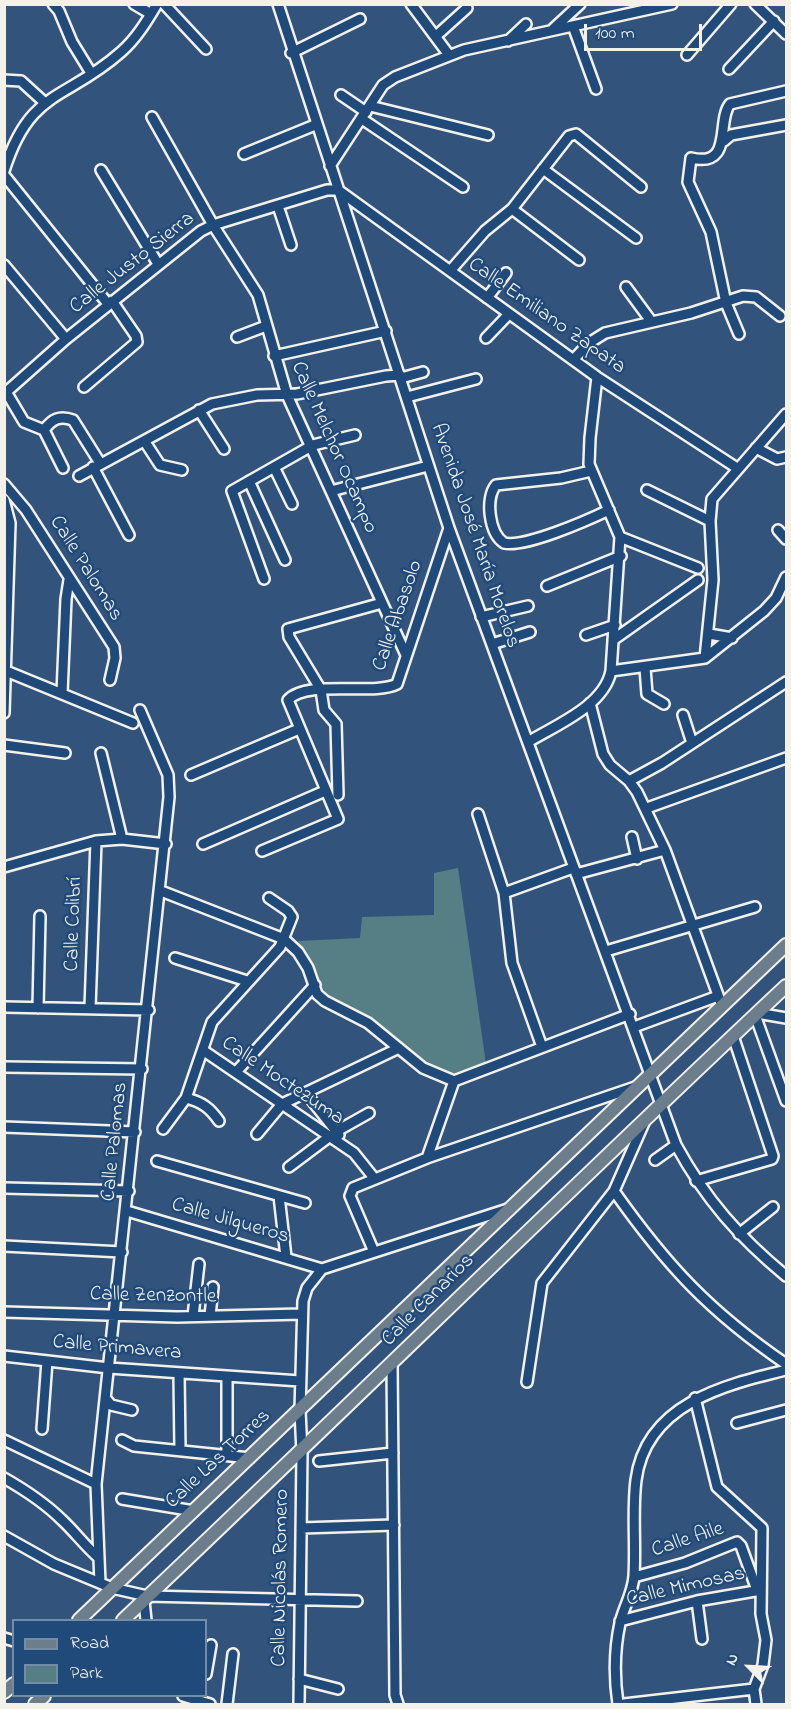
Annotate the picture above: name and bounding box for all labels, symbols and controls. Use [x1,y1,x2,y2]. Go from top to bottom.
scale bar [587,12,706,50]
text: 100 m [595,21,635,47]
street label: Calle Justo Sierra [65,207,201,321]
street label: Calle Emiliano Zapata [462,253,630,381]
street label: Calle Melchor Ocampo [284,358,382,538]
street label: Avenida José María Morelos [424,420,524,652]
street label: Calle Palomas [43,512,127,626]
street label: Calle Abasolo [368,557,430,675]
street label: Calle Colibrí [61,876,89,972]
street label: Calle Moctezuma [216,1032,348,1132]
street label: Calle Palomas [97,1081,135,1203]
street label: Calle Jilgueros [168,1193,292,1251]
street label: Calle Canarios [377,1249,481,1353]
street label: Calle Zenzontle [90,1283,216,1311]
street label: Calle Primavera [51,1331,183,1367]
street label: Calle Las Torres [161,1405,277,1515]
street label: Calle Nicolás Romero [268,1489,296,1667]
street label: Calle Aile [649,1518,727,1564]
street label: Calle Mimosas [624,1562,748,1614]
legend [12,1619,207,1697]
text: Road [70,1631,109,1657]
north arrow [719,1637,779,1697]
text: N [719,1650,746,1669]
text: Park [70,1661,103,1687]

